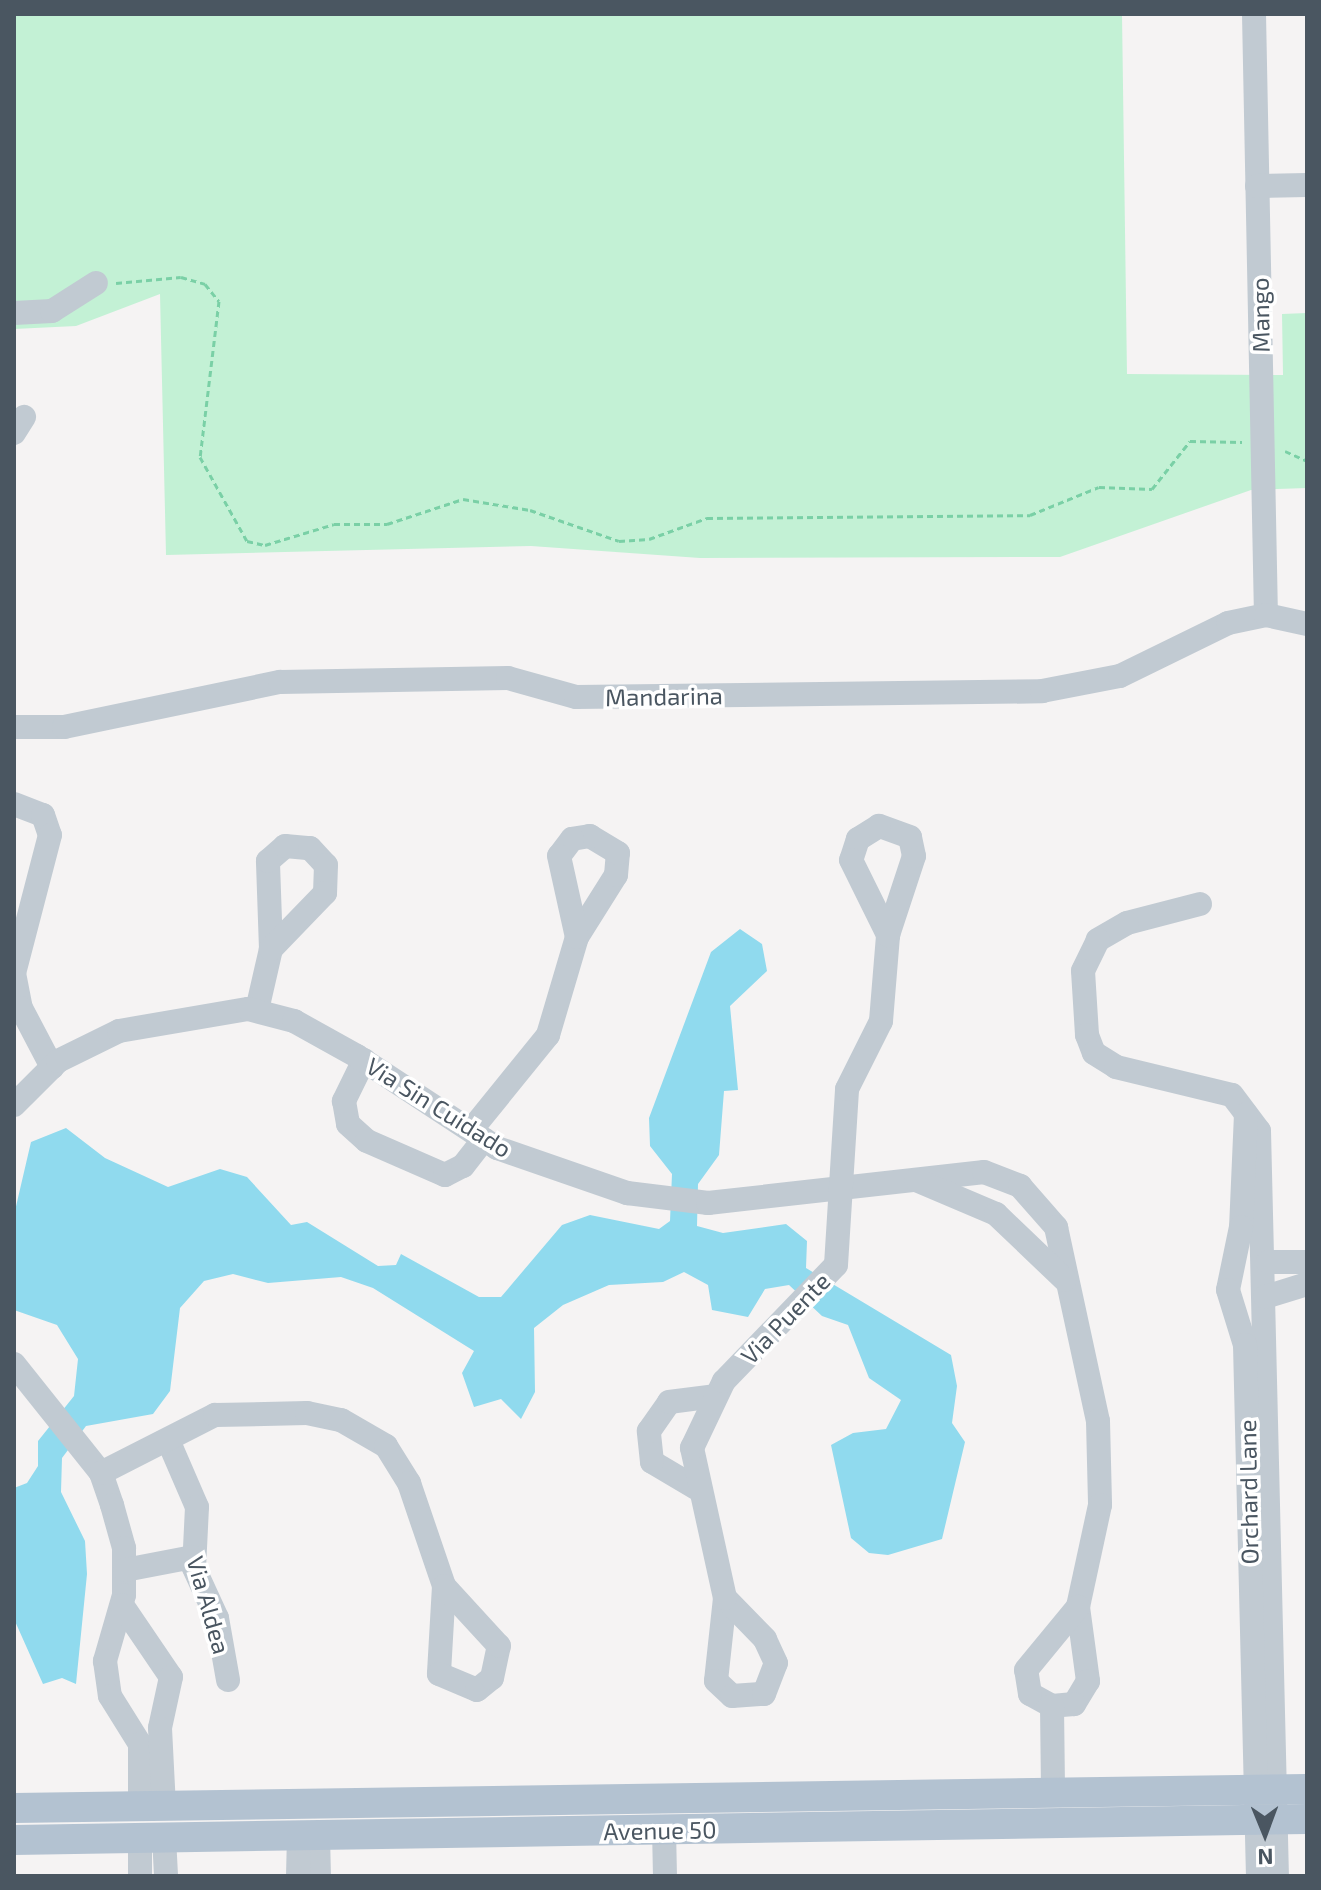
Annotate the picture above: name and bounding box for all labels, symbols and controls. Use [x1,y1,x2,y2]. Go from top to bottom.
street label: Mango [1245,277,1275,353]
street label: Mandarina [605,681,723,711]
street label: Via Sin Cuidado [361,1051,517,1163]
street label: Via Puente [734,1266,836,1370]
street label: Orchard Lane [1232,1419,1264,1565]
street label: Via Aldea [181,1553,237,1657]
north arrow [1225,1794,1305,1874]
street label: Avenue 50 [603,1815,717,1845]
text: N [1257,1845,1274,1871]

